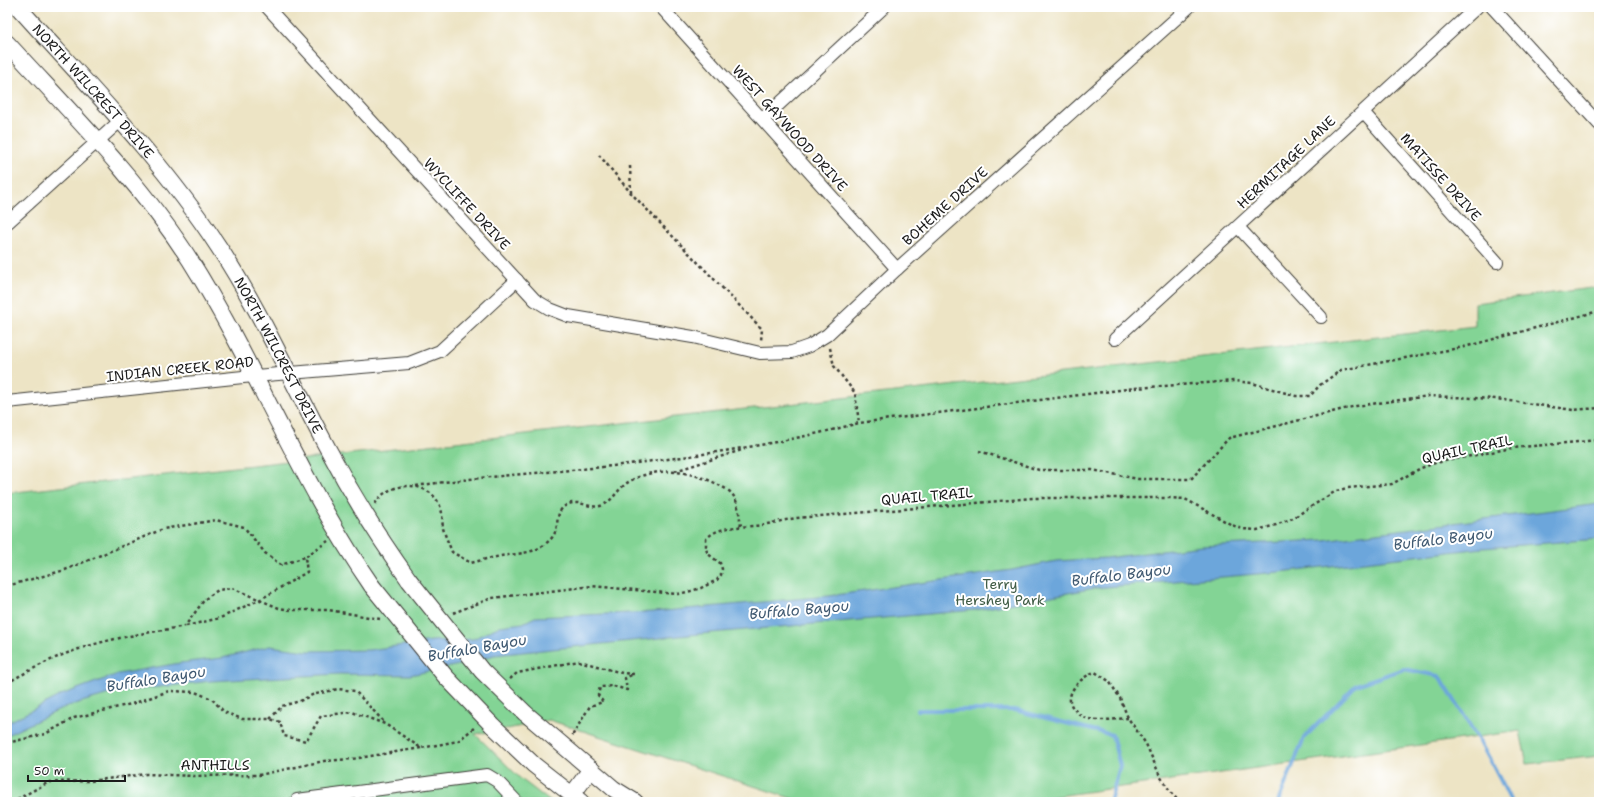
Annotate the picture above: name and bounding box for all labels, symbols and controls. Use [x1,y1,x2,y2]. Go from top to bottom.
street label: NORTH WILCREST DRIVE [29,20,158,162]
street label: WEST GAYWOOD DRIVE [728,61,852,195]
street label: HERMITAGE LANE [1233,112,1339,212]
street label: MATISSE DRIVE [1397,129,1485,225]
street label: WYCLIFFE DRIVE [420,154,514,254]
street label: BOHEME DRIVE [898,163,992,249]
street label: NORTH WILCREST DRIVE [230,274,327,437]
street label: INDIAN CREEK ROAD [105,352,255,386]
street label: QUAIL TRAIL [1420,431,1514,467]
street label: QUAIL TRAIL [880,483,974,509]
water label: Buffalo Bayou [1392,523,1494,555]
water label: Buffalo Bayou [1070,559,1172,591]
park label: Terry Hershey Park [955,575,1045,609]
water label: Buffalo Bayou [748,596,850,624]
water label: Buffalo Bayou [426,629,528,667]
water label: Buffalo Bayou [105,661,207,697]
street label: ANTHILLS [181,756,250,774]
scale bar [28,757,125,783]
text: 50 m [34,763,64,779]

